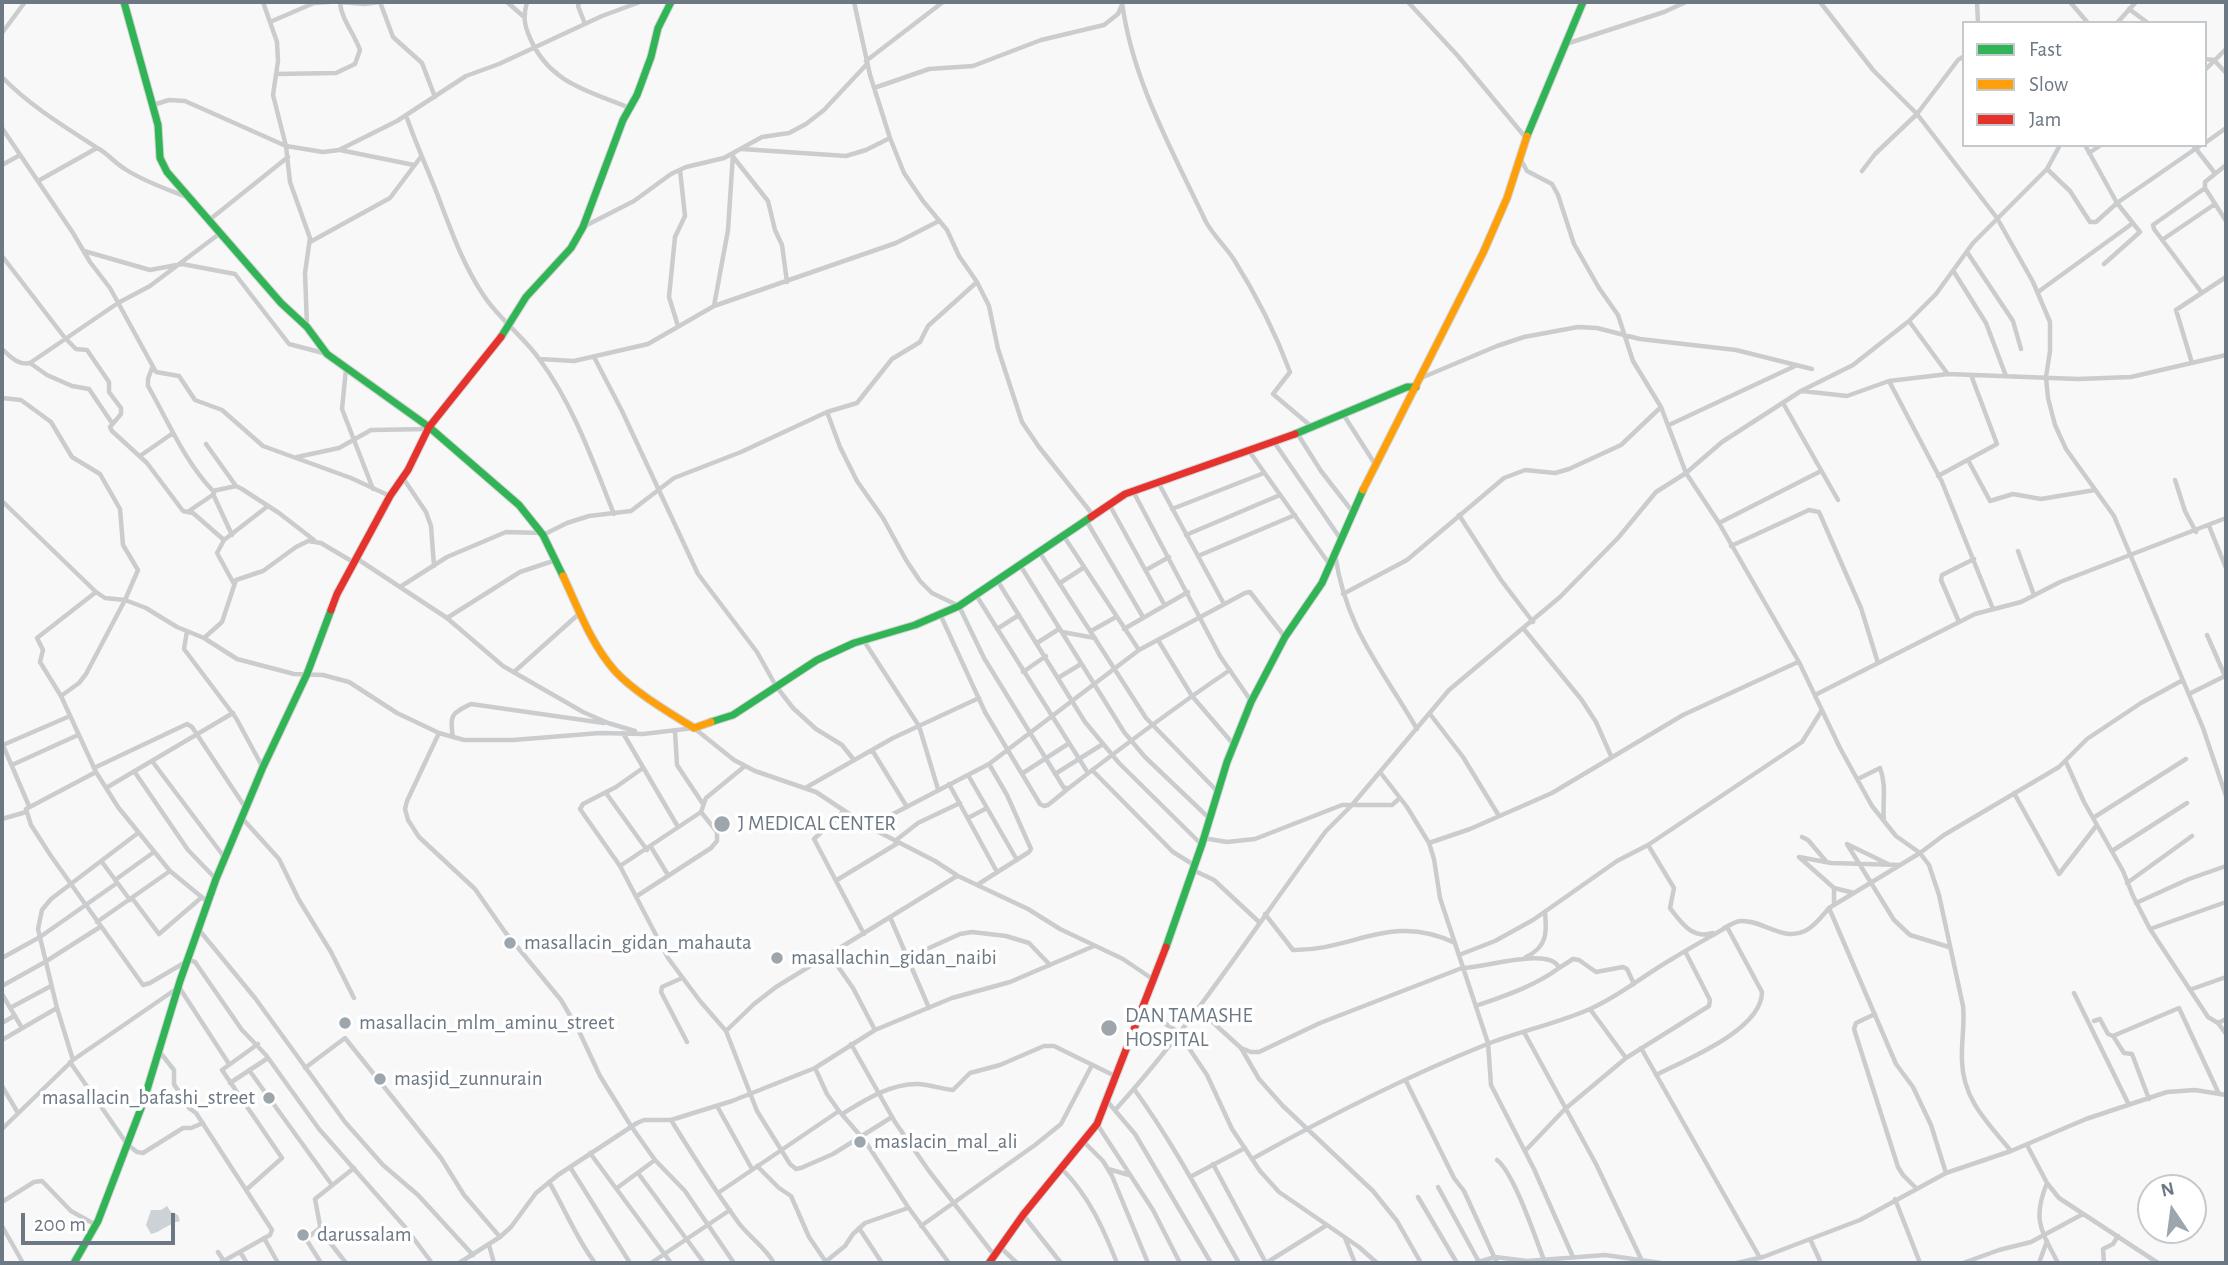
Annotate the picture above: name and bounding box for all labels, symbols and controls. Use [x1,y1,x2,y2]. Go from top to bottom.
legend [1962,21,2207,147]
text: Fast [2029,39,2062,60]
text: Slow [2029,74,2068,95]
text: Jam [2029,109,2061,130]
place label: J MEDICAL CENTER [738,811,896,837]
marker: J MEDICAL CENTER [712,814,732,834]
place label: masallacin_gidan_mahauta [524,930,752,956]
marker: masallacin_gidan_mahauta [502,935,518,951]
place label: masallachin_gidan_naibi [791,945,997,971]
marker: masallachin_gidan_naibi [769,950,785,966]
place label: DAN TAMASHE HOSPITAL [1125,1003,1253,1053]
place label: masallacin_mlm_aminu_street [359,1010,614,1036]
marker: masallacin_mlm_aminu_street [337,1015,353,1031]
marker: DAN TAMASHE HOSPITAL [1099,1018,1119,1038]
place label: masjid_zunnurain [394,1066,543,1092]
marker: masjid_zunnurain [372,1071,388,1087]
place label: masallacin_bafashi_street [42,1085,255,1111]
marker: masallacin_bafashi_street [261,1090,277,1106]
place label: maslacin_mal_ali [874,1129,1018,1155]
marker: maslacin_mal_ali [852,1134,868,1150]
north arrow [2137,1174,2207,1244]
text: N [2159,1179,2176,1201]
scale bar [24,1198,178,1242]
text: 200 m [34,1214,86,1235]
place label: darussalam [317,1222,412,1248]
marker: darussalam [295,1227,311,1243]

